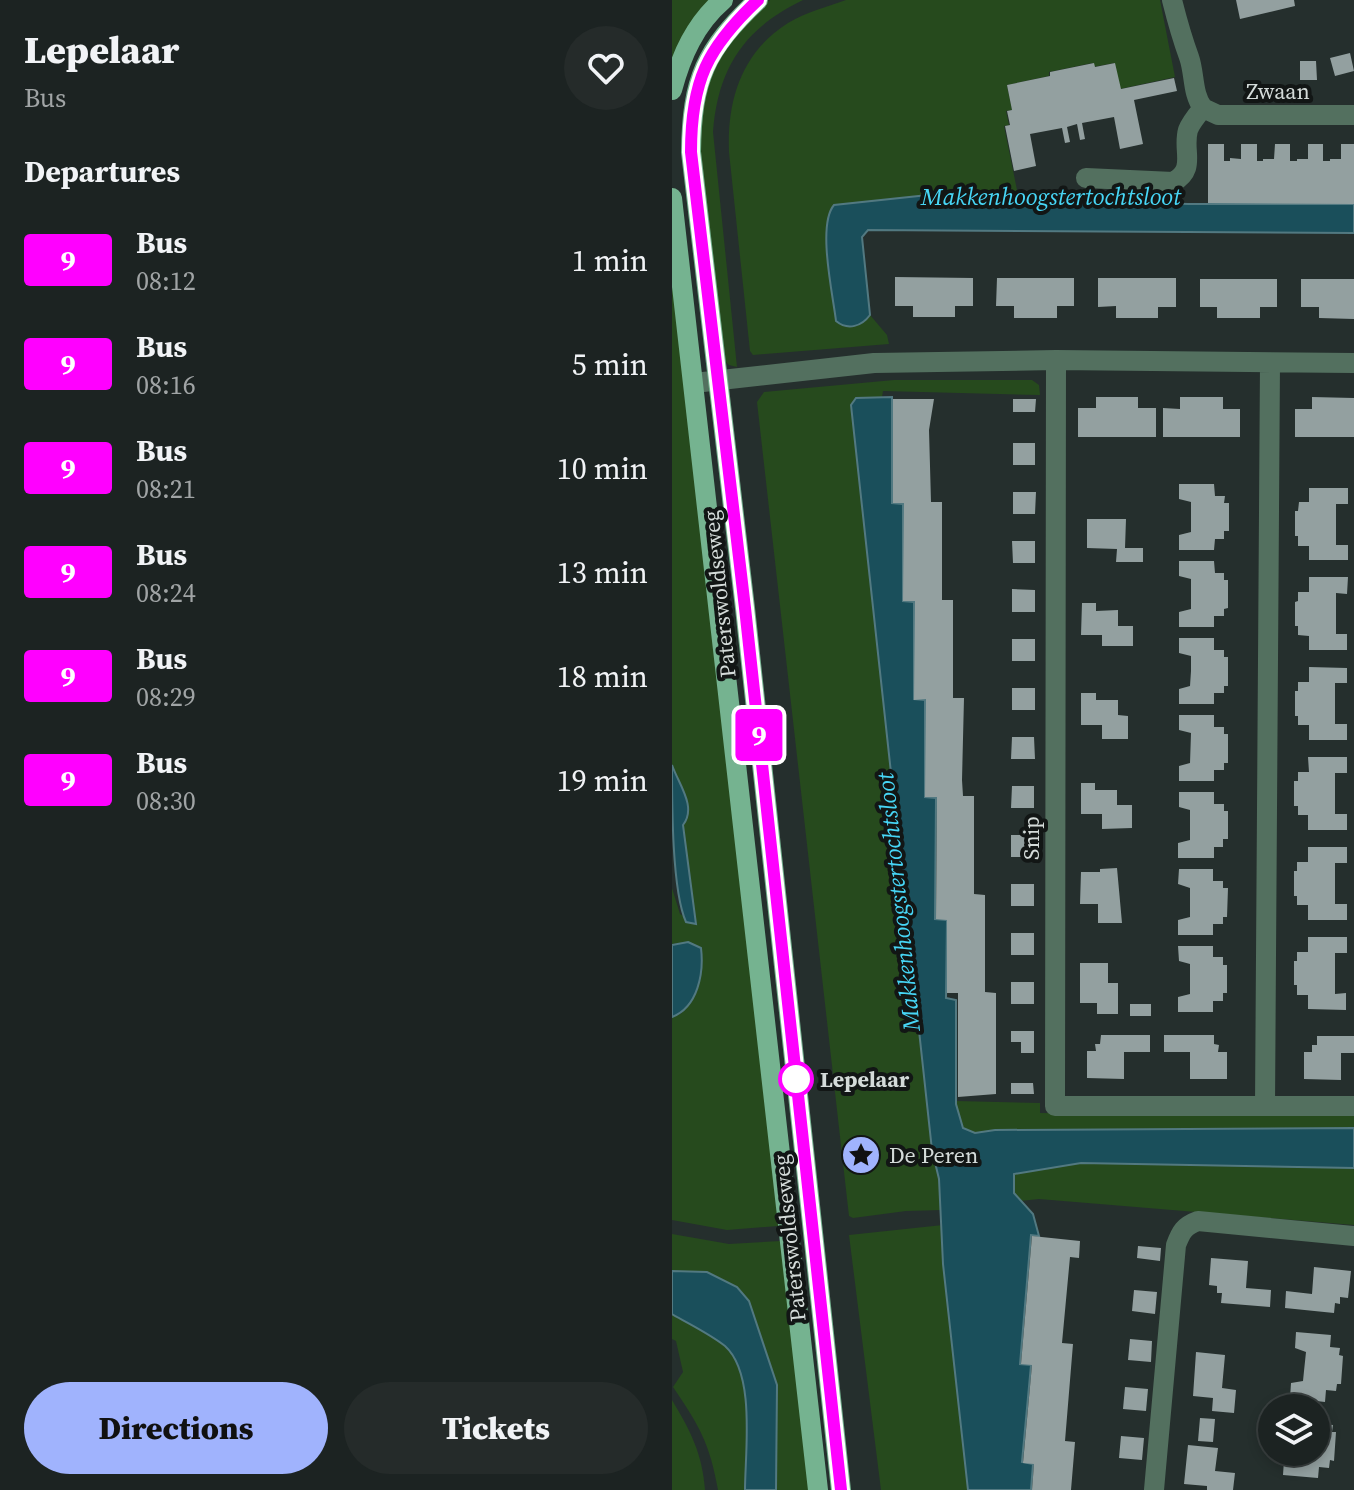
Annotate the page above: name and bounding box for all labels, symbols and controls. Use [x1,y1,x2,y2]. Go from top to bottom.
text: Lepelaar [24,24,179,76]
button: heart [564,26,648,110]
street label: Zwaan [1246,76,1310,106]
text: Bus [24,80,66,116]
text: Departures [24,151,180,192]
water label: Makkenhoogstertochtsloot [920,180,1182,213]
text: Bus [136,222,187,263]
text: 1 min [572,240,648,281]
text: 9 [60,241,76,279]
text: 08:12 [136,263,196,299]
text: Bus [136,326,187,367]
text: 5 min [572,344,648,385]
text: 9 [60,345,76,383]
text: 08:16 [136,367,196,403]
text: Bus [136,430,187,471]
text: 10 min [557,448,648,489]
text: 9 [60,449,76,487]
text: 08:21 [136,471,196,507]
street label: Paterswoldseweg [695,509,743,679]
text: Bus [136,534,187,575]
text: 13 min [557,552,648,593]
text: 9 [60,553,76,591]
text: 08:24 [136,575,196,611]
text: Bus [136,638,187,679]
text: 18 min [557,656,648,697]
text: 9 [60,657,76,695]
text: 08:29 [136,679,196,715]
line badge: 9 [733,709,785,761]
text: 9 [751,716,767,754]
text: Bus [136,742,187,783]
text: 19 min [557,760,648,801]
text: 9 [60,761,76,799]
water label: Makkenhoogstertochtsloot [868,770,928,1034]
text: 08:30 [136,783,196,819]
street label: Snip [1016,816,1046,860]
marker: Lepelaar [779,1062,813,1096]
place label: Lepelaar [820,1064,910,1094]
place icon: De Peren [840,1134,882,1176]
place label: De Peren [889,1140,978,1170]
street label: Paterswoldseweg [765,1153,813,1323]
button: Directions [24,1382,328,1474]
button: Tickets [344,1382,648,1474]
map controls [1258,1394,1330,1466]
button: layers [1258,1394,1330,1466]

